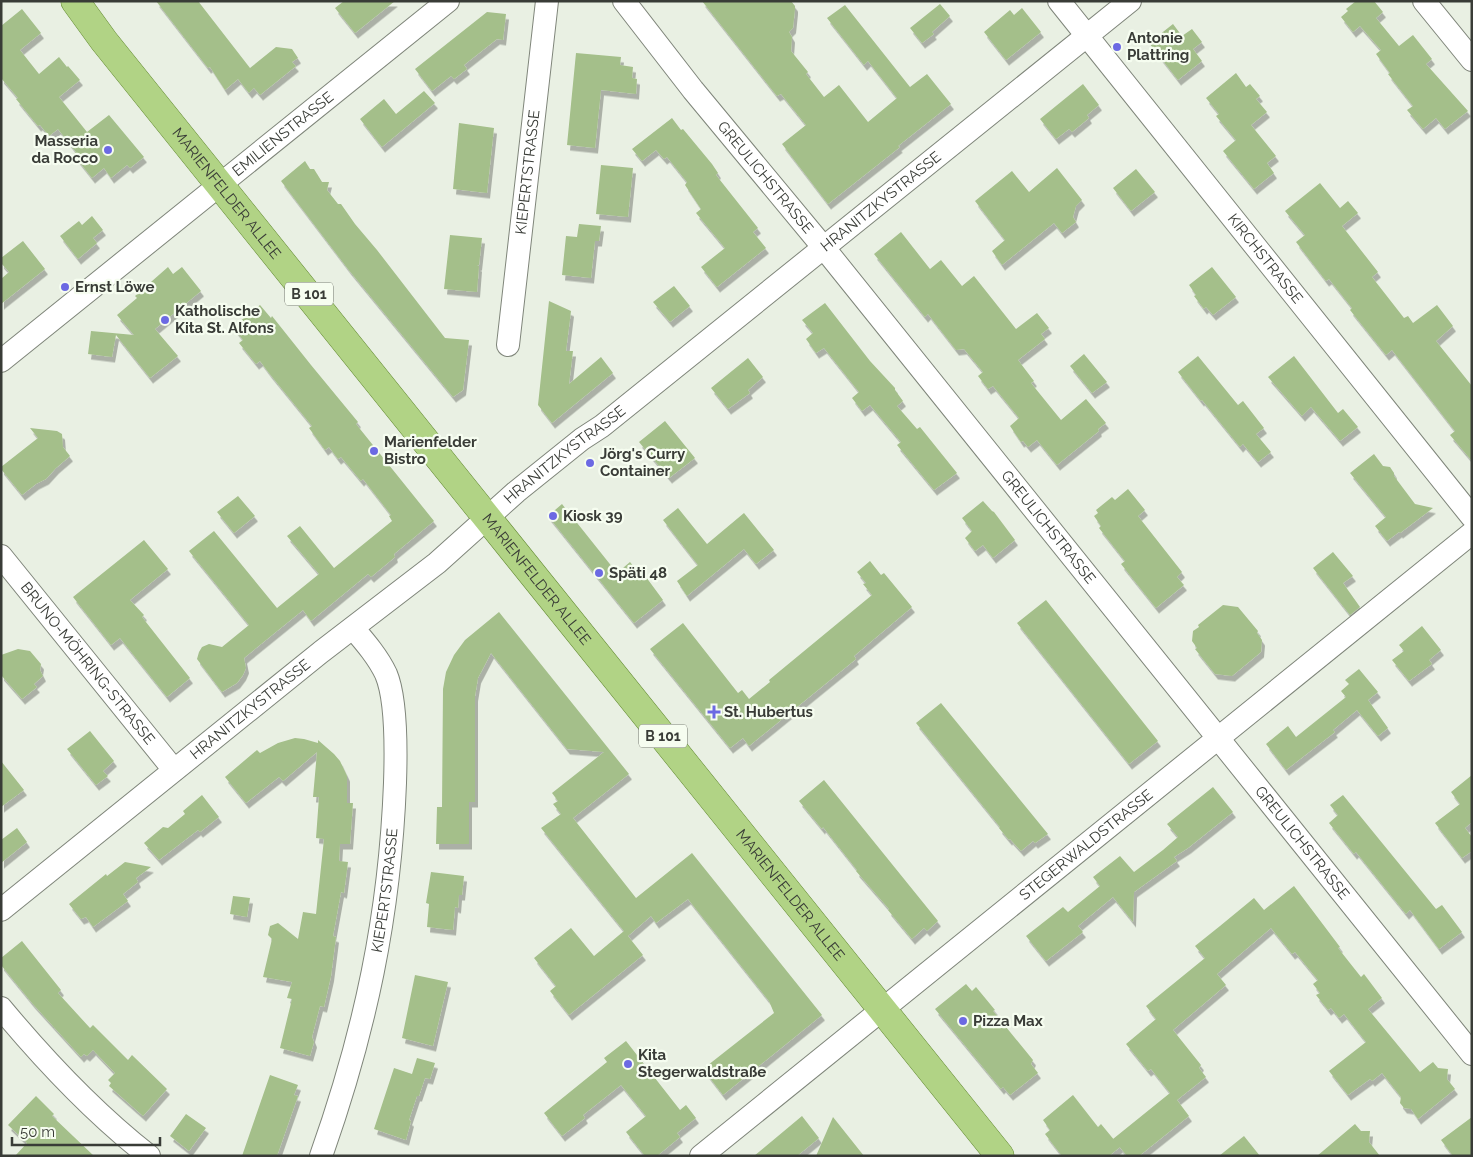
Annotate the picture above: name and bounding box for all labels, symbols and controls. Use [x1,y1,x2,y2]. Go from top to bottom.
place label: Antonie Plattring [1127,29,1189,64]
marker: Antonie Plattring [1111,41,1123,53]
street label: EMILIENSTRASSE [229,88,337,180]
street label: KIEPERTSTRASSE [512,109,544,235]
street label: GREULICHSTRASSE [714,118,817,237]
street label: MARIENFELDER ALLEE [168,124,285,263]
place label: Masseria da Rocco [31,132,98,167]
marker: Masseria da Rocco [102,144,114,156]
street label: HRANITZKYSTRASSE [817,148,945,255]
street label: KIRCHSTRASSE [1224,210,1307,307]
place label: Ernst Löwe [75,278,154,296]
marker: Ernst Löwe [59,281,71,293]
road number: B 101 [285,282,333,306]
place label: Katholische Kita St. Alfons [175,302,274,337]
marker: Katholische Kita St. Alfons [159,314,171,326]
street label: HRANITZKYSTRASSE [500,402,629,507]
place label: Marienfelder Bistro [384,433,477,468]
marker: Marienfelder Bistro [368,445,380,457]
place label: Jörg's Curry Container [600,445,686,480]
marker: Jörg's Curry Container [584,457,596,469]
street label: GREULICHSTRASSE [997,467,1099,587]
place label: Kiosk 39 [563,507,623,525]
street label: MARIENFELDER ALLEE [478,510,595,649]
marker: Kiosk 39 [547,510,559,522]
place label: Späti 48 [609,564,667,582]
marker: Späti 48 [593,567,605,579]
street label: BRUNO-MÖHRING-STRASSE [17,579,159,748]
street label: HRANITZKYSTRASSE [186,655,314,763]
place label: St. Hubertus [724,703,813,721]
marker: St. Hubertus [708,706,720,718]
road number: B 101 [639,724,687,748]
street label: GREULICHSTRASSE [1251,782,1353,903]
street label: STEGERWALDSTRASSE [1016,786,1156,904]
street label: MARIENFELDER ALLEE [732,826,848,964]
street label: KIEPERTSTRASSE [368,827,401,954]
place label: Pizza Max [973,1012,1043,1030]
marker: Pizza Max [957,1015,969,1027]
place label: Kita Stegerwaldstraße [638,1046,766,1081]
marker: Kita Stegerwaldstraße [622,1058,634,1070]
scale bar [12,1114,160,1146]
text: 50 m [20,1123,55,1141]

